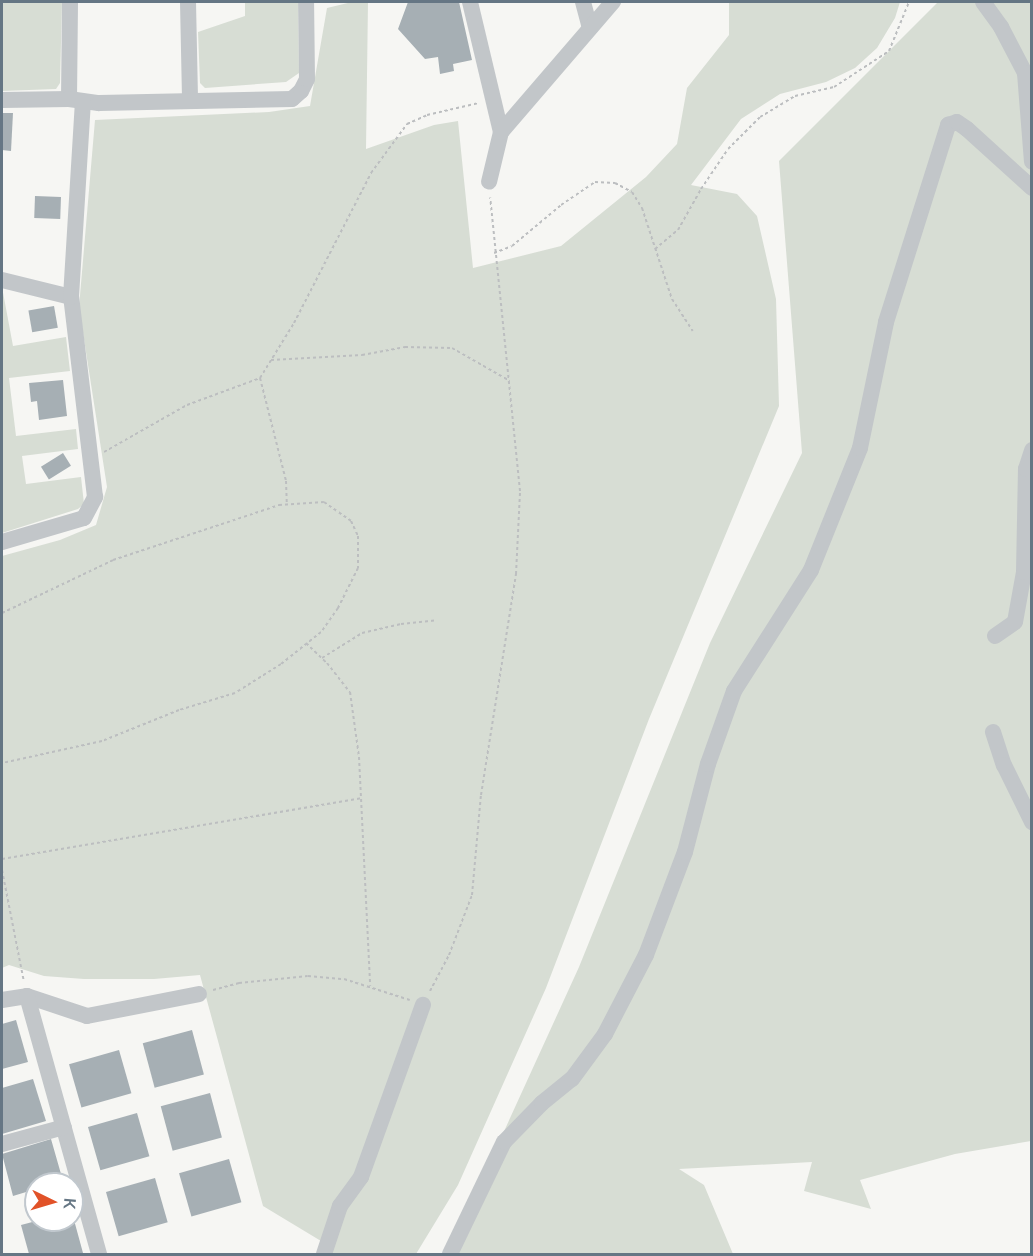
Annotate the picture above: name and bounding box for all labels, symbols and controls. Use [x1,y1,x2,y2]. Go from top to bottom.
north arrow [24,1172,84,1232]
text: K [60,1197,80,1210]

